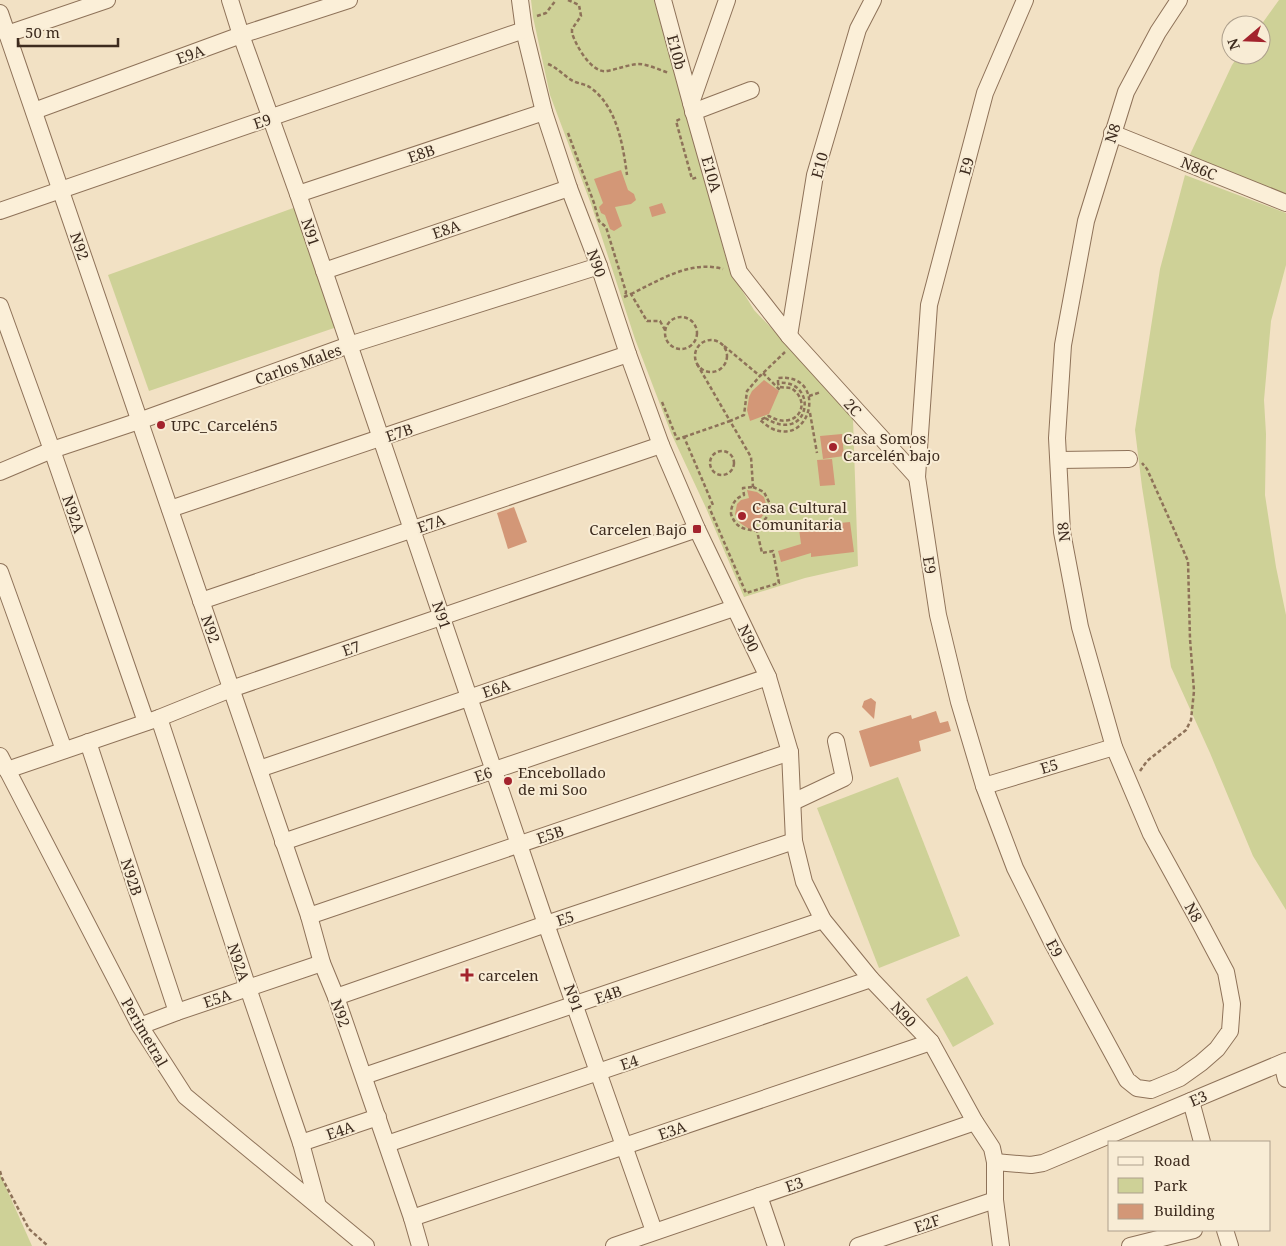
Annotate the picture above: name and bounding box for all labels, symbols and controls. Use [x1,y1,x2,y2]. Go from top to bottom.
scale bar [18,15,118,47]
north arrow [1221,15,1271,65]
text: 50 m [25,22,60,42]
street label: E10b [663,32,691,72]
text: N [1222,36,1244,53]
street label: E9A [173,40,207,68]
street label: E9 [250,109,274,133]
street label: N8 [1099,120,1125,146]
street label: E8B [405,139,437,167]
street label: E10 [806,150,832,180]
street label: N86C [1178,152,1220,184]
street label: E10A [697,154,727,195]
street label: E9 [954,155,978,177]
street label: N91 [297,215,325,249]
street label: E8A [429,215,463,243]
street label: N92 [66,229,94,263]
street label: N90 [583,246,611,280]
street label: Carlos Males [252,339,344,389]
street label: 2C [840,394,866,420]
place label: UPC_Carcelén5 [171,415,278,435]
street label: E7B [383,418,415,446]
marker: UPC_Carcelén5 [155,419,167,431]
place label: Casa Somos Carcelén bajo [843,428,940,465]
marker: Casa Somos Carcelén bajo [827,441,839,453]
street label: N92A [58,492,90,536]
place label: Casa Cultural Comunitaria [752,497,847,534]
street label: E7A [414,509,448,537]
marker: Casa Cultural Comunitaria [736,510,748,522]
place label: Carcelen Bajo [589,519,687,539]
street label: N8 [1052,521,1074,543]
marker: Carcelen Bajo [691,523,703,535]
street label: E9 [919,555,941,575]
street label: N91 [428,598,456,632]
street label: N92 [197,612,225,646]
street label: N90 [734,621,764,655]
street label: E7 [339,636,363,660]
street label: E6A [479,674,513,702]
street label: E5 [1038,754,1060,778]
street label: E6 [471,762,495,786]
place label: Encebollado de mi Soo [518,762,606,799]
marker: Encebollado de mi Soo [502,775,514,787]
street label: E5B [534,820,566,848]
street label: N92B [117,856,147,898]
street label: N8 [1180,898,1208,926]
street label: E5 [553,906,577,930]
street label: E9 [1042,935,1068,961]
street label: N92A [223,940,255,984]
place label: carcelen [478,965,539,985]
marker: carcelen [460,968,474,982]
street label: E4B [592,980,624,1008]
street label: N91 [560,981,588,1015]
street label: E5A [200,984,234,1012]
street label: Perimetral [117,994,173,1070]
street label: N92 [327,996,355,1030]
street label: N90 [887,997,921,1031]
street label: E4 [617,1049,641,1074]
street label: E3 [1186,1085,1210,1111]
street label: E4A [323,1116,357,1144]
street label: E3A [655,1116,689,1144]
legend [1108,1141,1271,1231]
text: Road [1154,1150,1190,1170]
street label: E3 [782,1172,806,1196]
text: Park [1154,1175,1188,1195]
text: Building [1154,1200,1215,1220]
street label: E2F [911,1209,943,1237]

